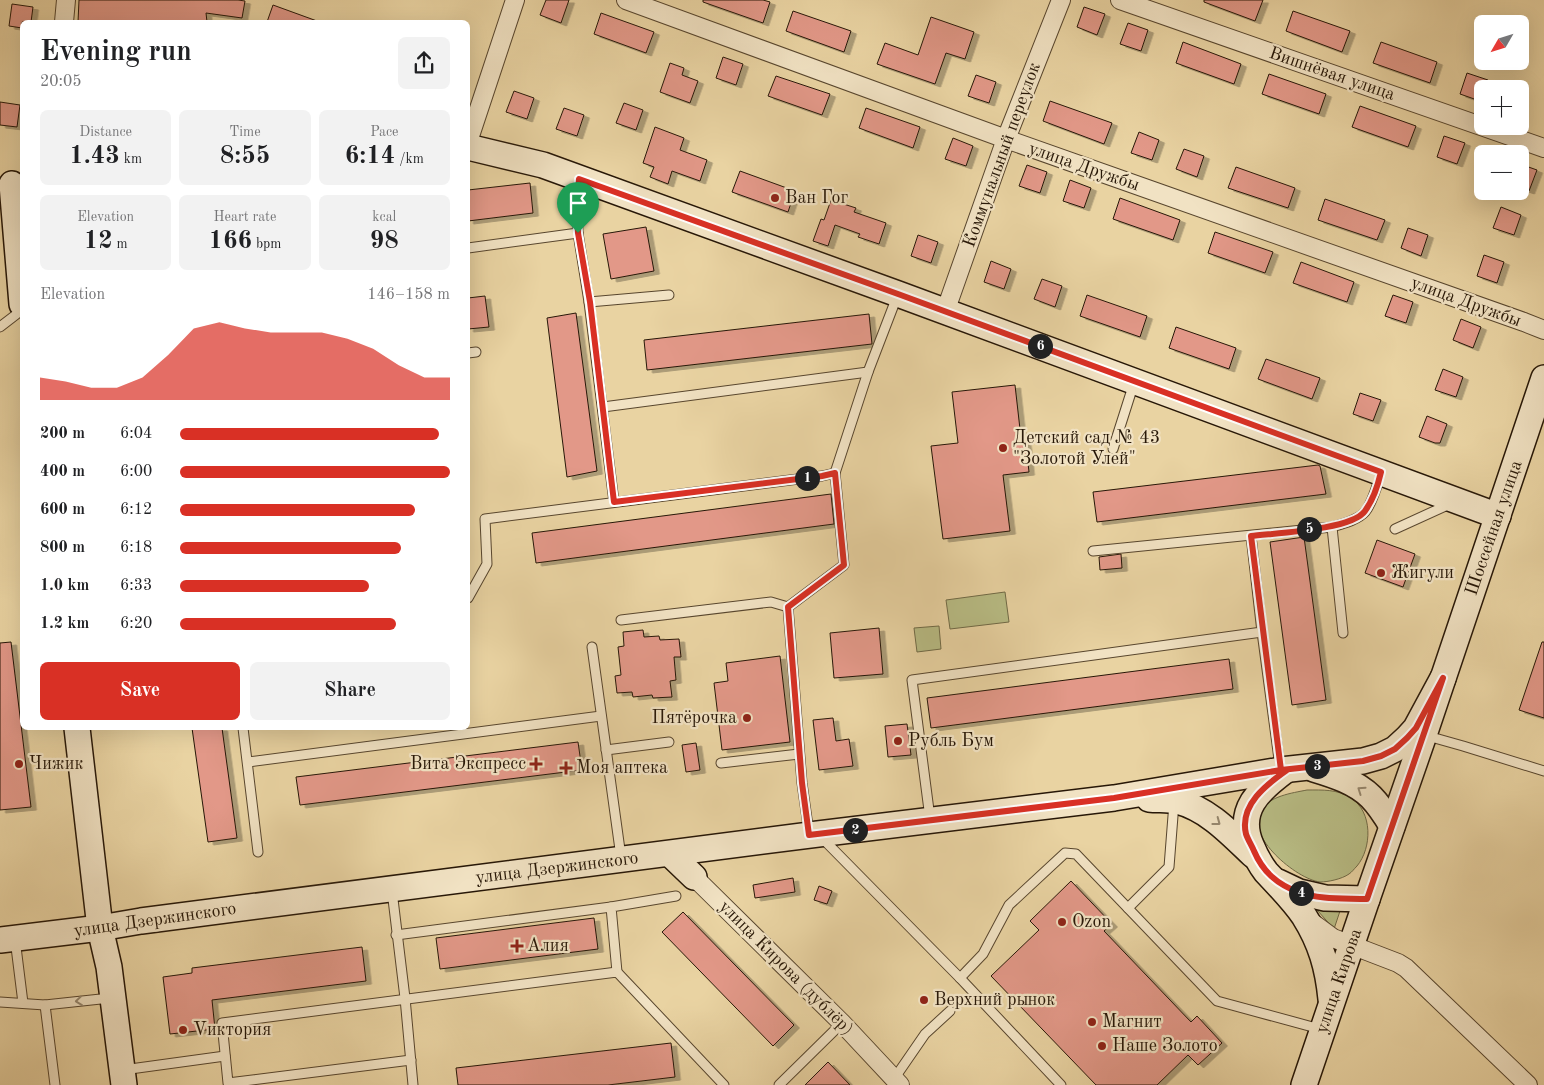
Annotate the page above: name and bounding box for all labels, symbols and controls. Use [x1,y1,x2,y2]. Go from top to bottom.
north arrow [1474,15,1529,70]
map controls [1474,15,1529,200]
button: share [398,37,450,89]
text: Evening run [40,39,192,67]
street label: Вишнёвая улица [1267,44,1397,104]
street label: Коммунальный переулок [960,60,1044,250]
text: 20:05 [40,74,82,90]
button: + [1474,80,1529,135]
text: Distance [79,125,132,139]
text: Time [229,125,261,139]
text: Pace [370,125,399,139]
street label: улица Дружбы [1026,140,1142,194]
text: 1.43 [69,144,120,169]
text: 8:55 [220,144,270,169]
text: 6:14 [345,144,395,169]
button: − [1474,145,1529,200]
text: km [120,152,142,166]
text: /km [395,152,424,166]
pin [557,182,599,233]
icon: arrive [564,189,592,217]
place label: Ван Гог [785,189,849,207]
marker: Ван Гог [769,192,781,204]
text: Elevation [77,210,134,224]
text: Heart rate [214,210,276,224]
text: kcal [372,210,396,224]
text: 12 [84,229,113,254]
text: 166 [209,229,252,254]
text: 98 [370,229,399,254]
text: m [113,237,128,251]
text: bpm [252,237,281,251]
street label: улица Дружбы [1408,274,1524,330]
text: Elevation [40,287,105,303]
text: 146–158 m [367,287,450,303]
pin: 6 [1028,334,1052,358]
text: 6 [1036,339,1045,353]
text: 200 m [40,426,85,442]
text: 6:04 [120,426,152,442]
place label: Детский сад № 43 "Золотой Улей" [1013,429,1160,468]
marker: Детский сад № 43 "Золотой Улей" [997,442,1009,454]
street label: Шоссейная улица [1462,458,1526,598]
text: 400 m [40,464,85,480]
text: 6:00 [120,464,152,480]
pin: 1 [794,466,820,490]
text: 1 [803,471,812,485]
text: 600 m [40,502,85,518]
text: 6:12 [120,502,152,518]
pin: 5 [1296,516,1322,542]
text: 5 [1305,522,1314,536]
text: 800 m [40,540,85,556]
text: 6:18 [120,540,152,556]
place label: Жигули [1391,564,1454,582]
marker: Жигули [1375,567,1387,579]
text: 1.0 km [40,578,89,594]
text: 6:33 [120,578,152,594]
text: 1.2 km [40,616,89,632]
text: 6:20 [120,616,152,632]
button: Save [40,662,240,720]
button: Share [250,662,450,720]
place label: Пятёрочка [652,709,737,727]
marker: Пятёрочка [741,712,753,724]
place label: Рубль Бум [908,732,994,750]
marker: Рубль Бум [892,735,904,747]
pin: 3 [1304,754,1330,778]
place label: Чижик [29,755,84,773]
place label: Вита Экспресс [410,755,526,773]
marker: Чижик [13,758,25,770]
marker: Вита Экспресс [530,758,542,770]
place label: Моя аптека [576,759,668,777]
text: 3 [1313,759,1322,773]
marker: Моя аптека [560,762,572,774]
one-way arrow [1357,787,1366,796]
one-way arrow [1211,817,1220,825]
pin: 2 [842,818,868,842]
text: 2 [851,823,860,837]
street label: улица Дзержинского [475,849,640,887]
pin: 4 [1288,880,1314,906]
text: 4 [1297,886,1306,900]
street label: улица Кирова (дублёр) [715,897,857,1039]
street label: улица Дзержинского [73,900,237,940]
place label: Ozon [1072,913,1111,931]
marker: Ozon [1056,916,1068,928]
street label: улица Кирова [1313,926,1365,1036]
place label: Алия [527,937,569,955]
marker: Алия [511,940,523,952]
place label: Верхний рынок [934,991,1055,1009]
marker: Верхний рынок [918,994,930,1006]
one-way arrow [74,995,82,1006]
place label: Магнит [1102,1013,1162,1031]
marker: Магнит [1086,1016,1098,1028]
place label: Vиктория [193,1021,271,1039]
marker: Vиктория [177,1024,189,1036]
place label: Наше Золото [1112,1037,1218,1055]
marker: Наше Золото [1096,1040,1108,1052]

